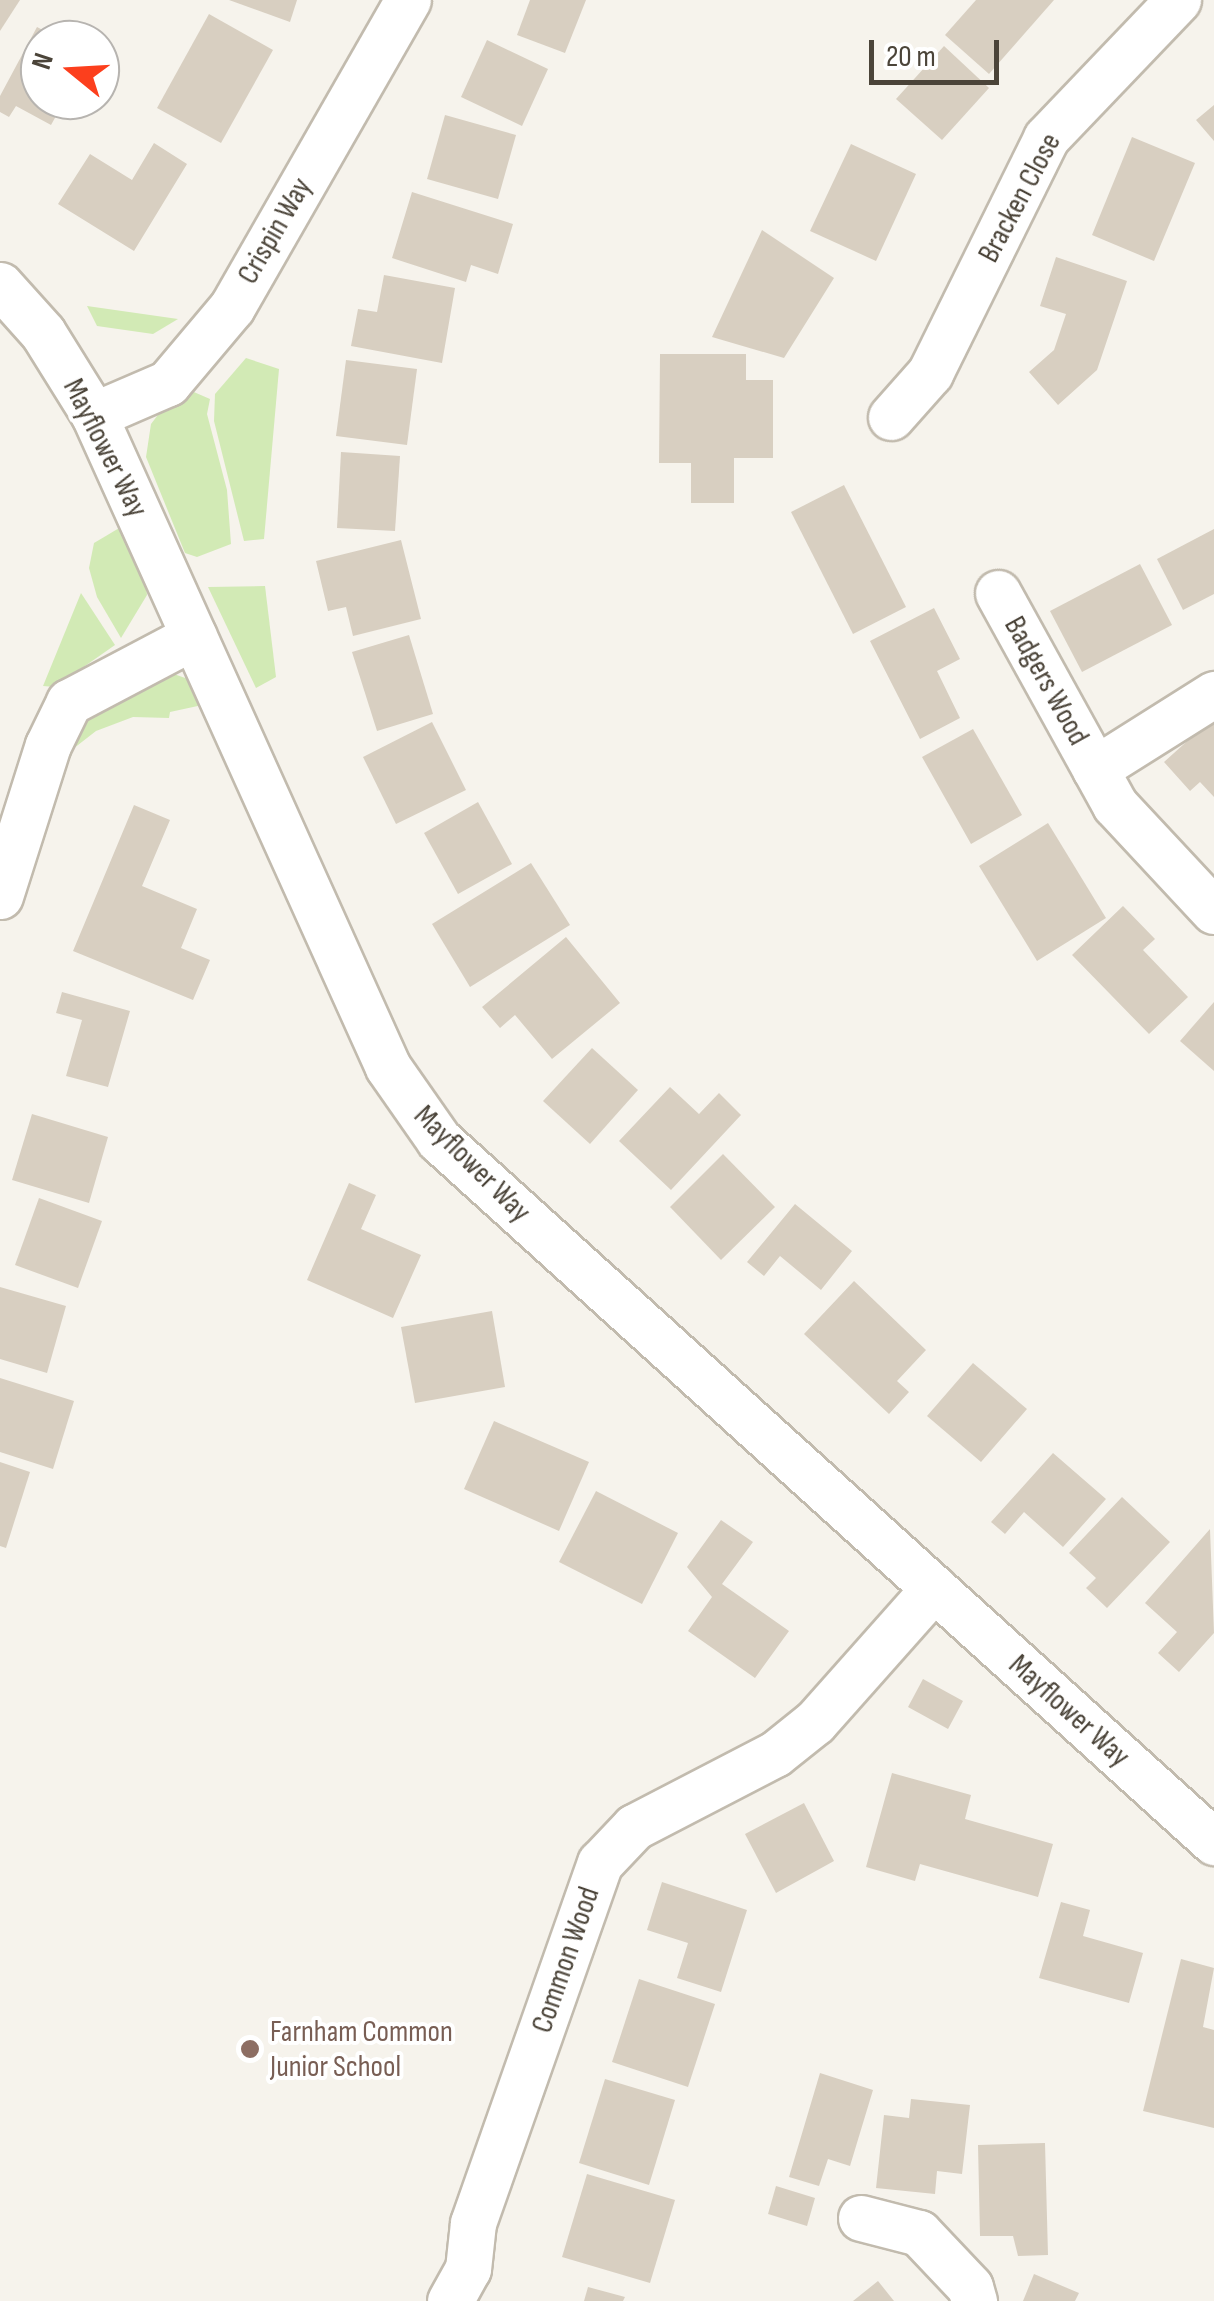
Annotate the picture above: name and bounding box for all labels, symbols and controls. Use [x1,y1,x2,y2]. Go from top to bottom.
north arrow [20,20,120,120]
scale bar [874,20,1004,82]
text: 20 m [886,39,936,75]
text: N [25,49,61,73]
street label: Bracken Close [971,127,1069,269]
street label: Crispin Way [230,171,320,291]
street label: Mayflower Way [55,373,155,523]
street label: Badgers Wood [996,610,1096,752]
street label: Mayflower Way [406,1098,538,1230]
street label: Mayflower Way [1001,1647,1137,1775]
street label: Common Wood [524,1882,608,2038]
place label: Farnham Common Junior School [270,2014,453,2084]
marker: Farnham Common Junior School [239,2038,261,2060]

